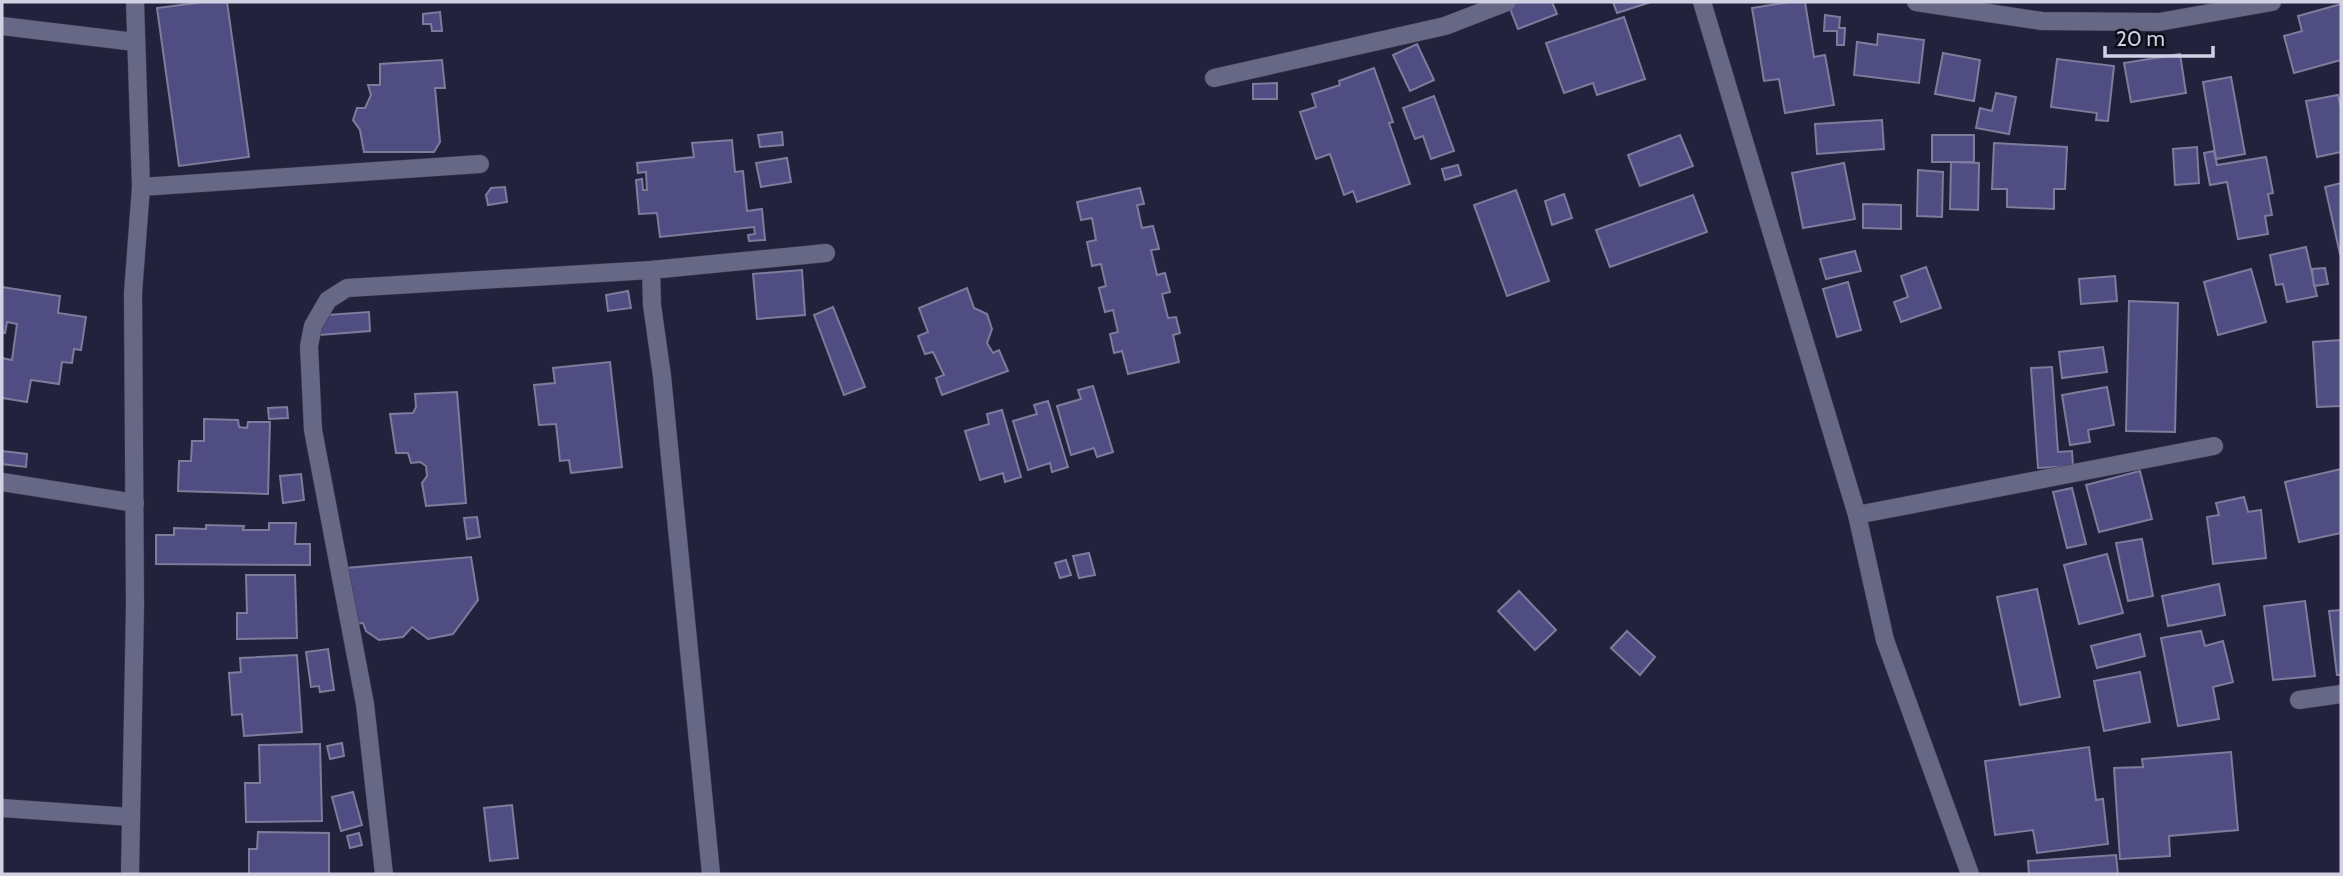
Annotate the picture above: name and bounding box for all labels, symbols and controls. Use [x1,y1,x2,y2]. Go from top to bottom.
scale bar [2105,14,2214,58]
text: 20 m [2116,26,2165,51]

